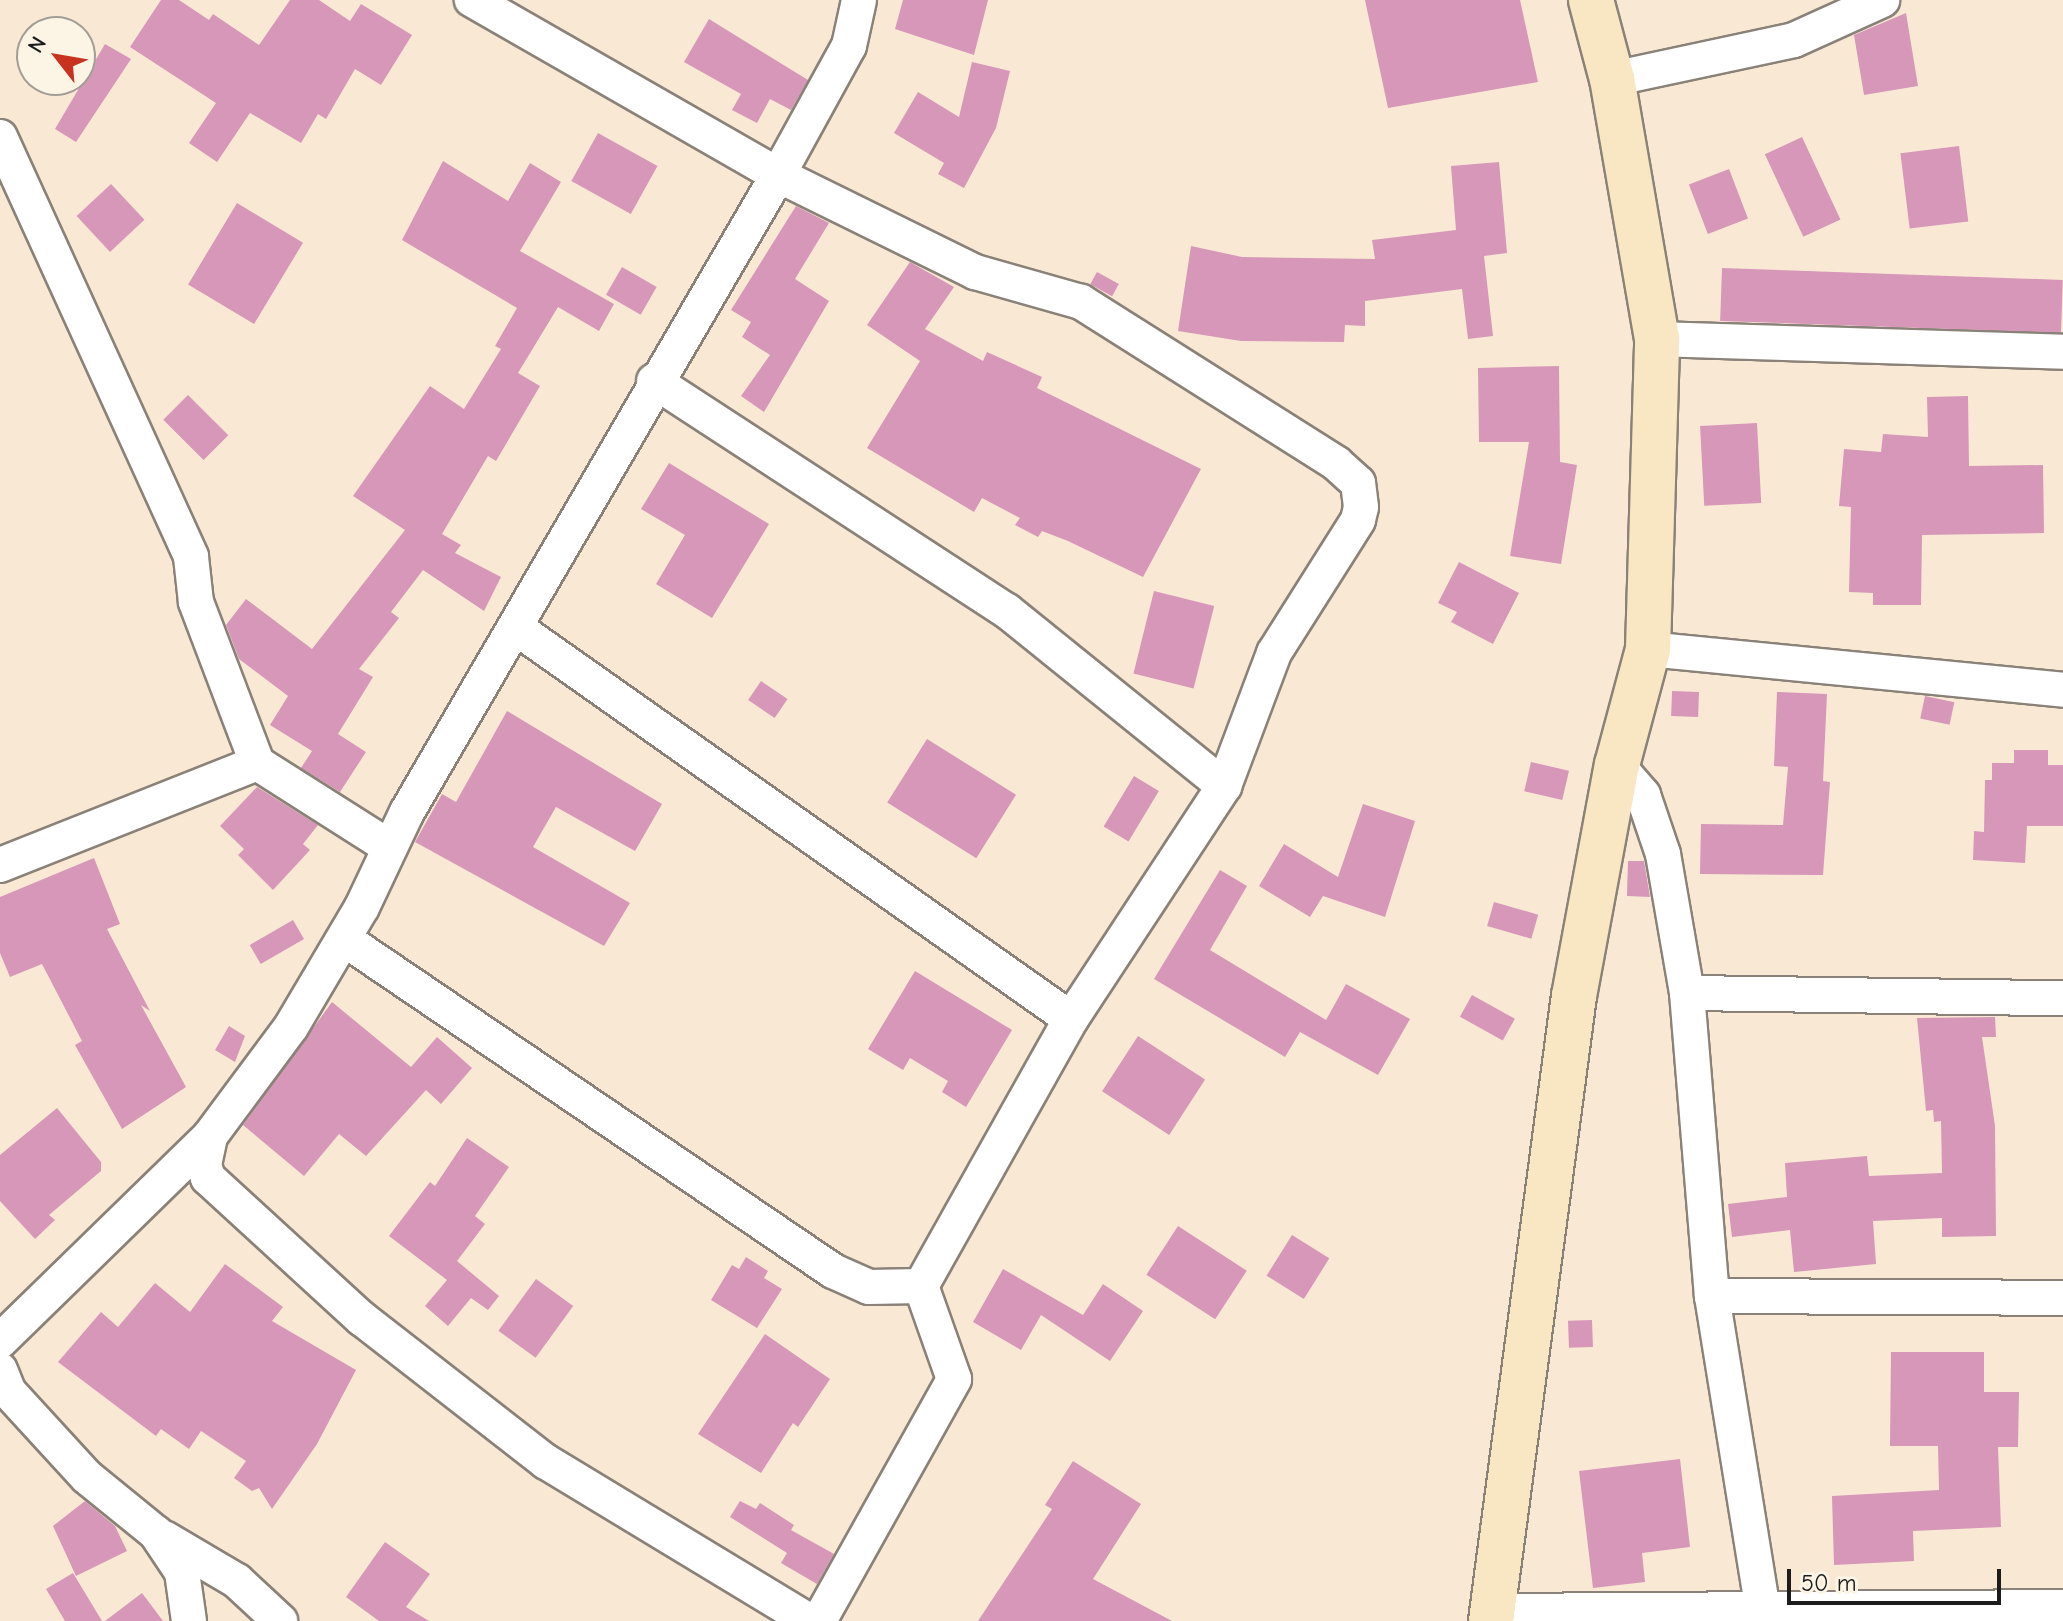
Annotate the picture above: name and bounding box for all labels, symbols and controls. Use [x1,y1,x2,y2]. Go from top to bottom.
north arrow [16,16,96,96]
text: N [22,32,52,58]
scale bar [1791,1553,2005,1603]
text: 50 m [1801,1569,1857,1597]

